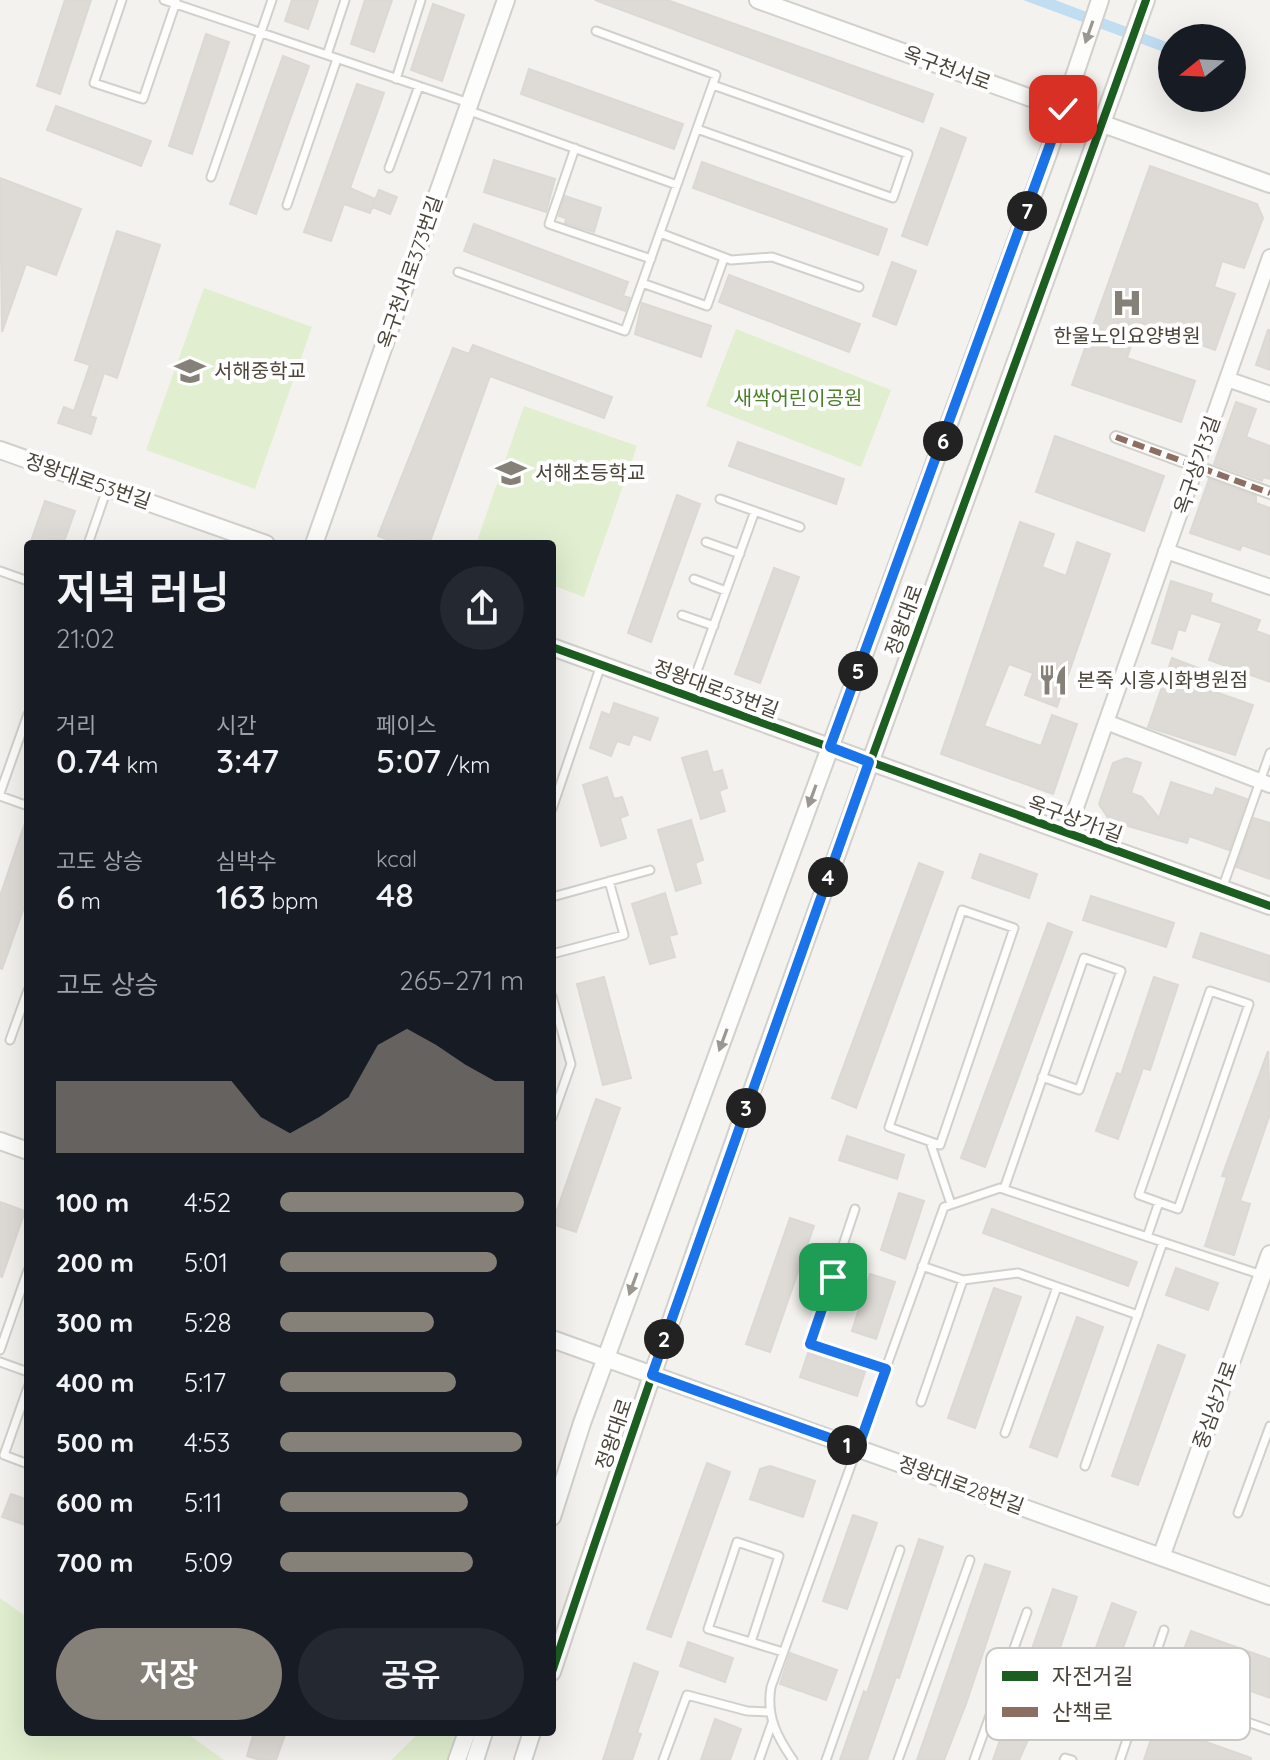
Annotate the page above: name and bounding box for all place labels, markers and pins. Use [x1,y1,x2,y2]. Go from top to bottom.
pin [1029,75,1097,143]
pin: 7 [1007,191,1047,231]
hospital icon: 한울노인요양병원 [1110,286,1144,320]
place label: 한울노인요양병원 [1053,323,1201,348]
school or university icon: 서해중학교 [173,354,207,388]
place label: 서해중학교 [214,358,306,383]
pin: 6 [923,421,963,461]
school or university icon: 서해초등학교 [494,456,528,490]
place label: 서해초등학교 [535,460,645,485]
pin: 5 [838,651,878,691]
restaurant icon: 본죽 시흥시화병원점 [1036,663,1070,697]
place label: 본죽 시흥시화병원점 [1077,667,1248,692]
pin: 4 [808,857,848,897]
pin: 3 [726,1088,766,1128]
pin [799,1243,867,1311]
pin: 2 [644,1319,684,1359]
pin: 1 [827,1425,867,1465]

